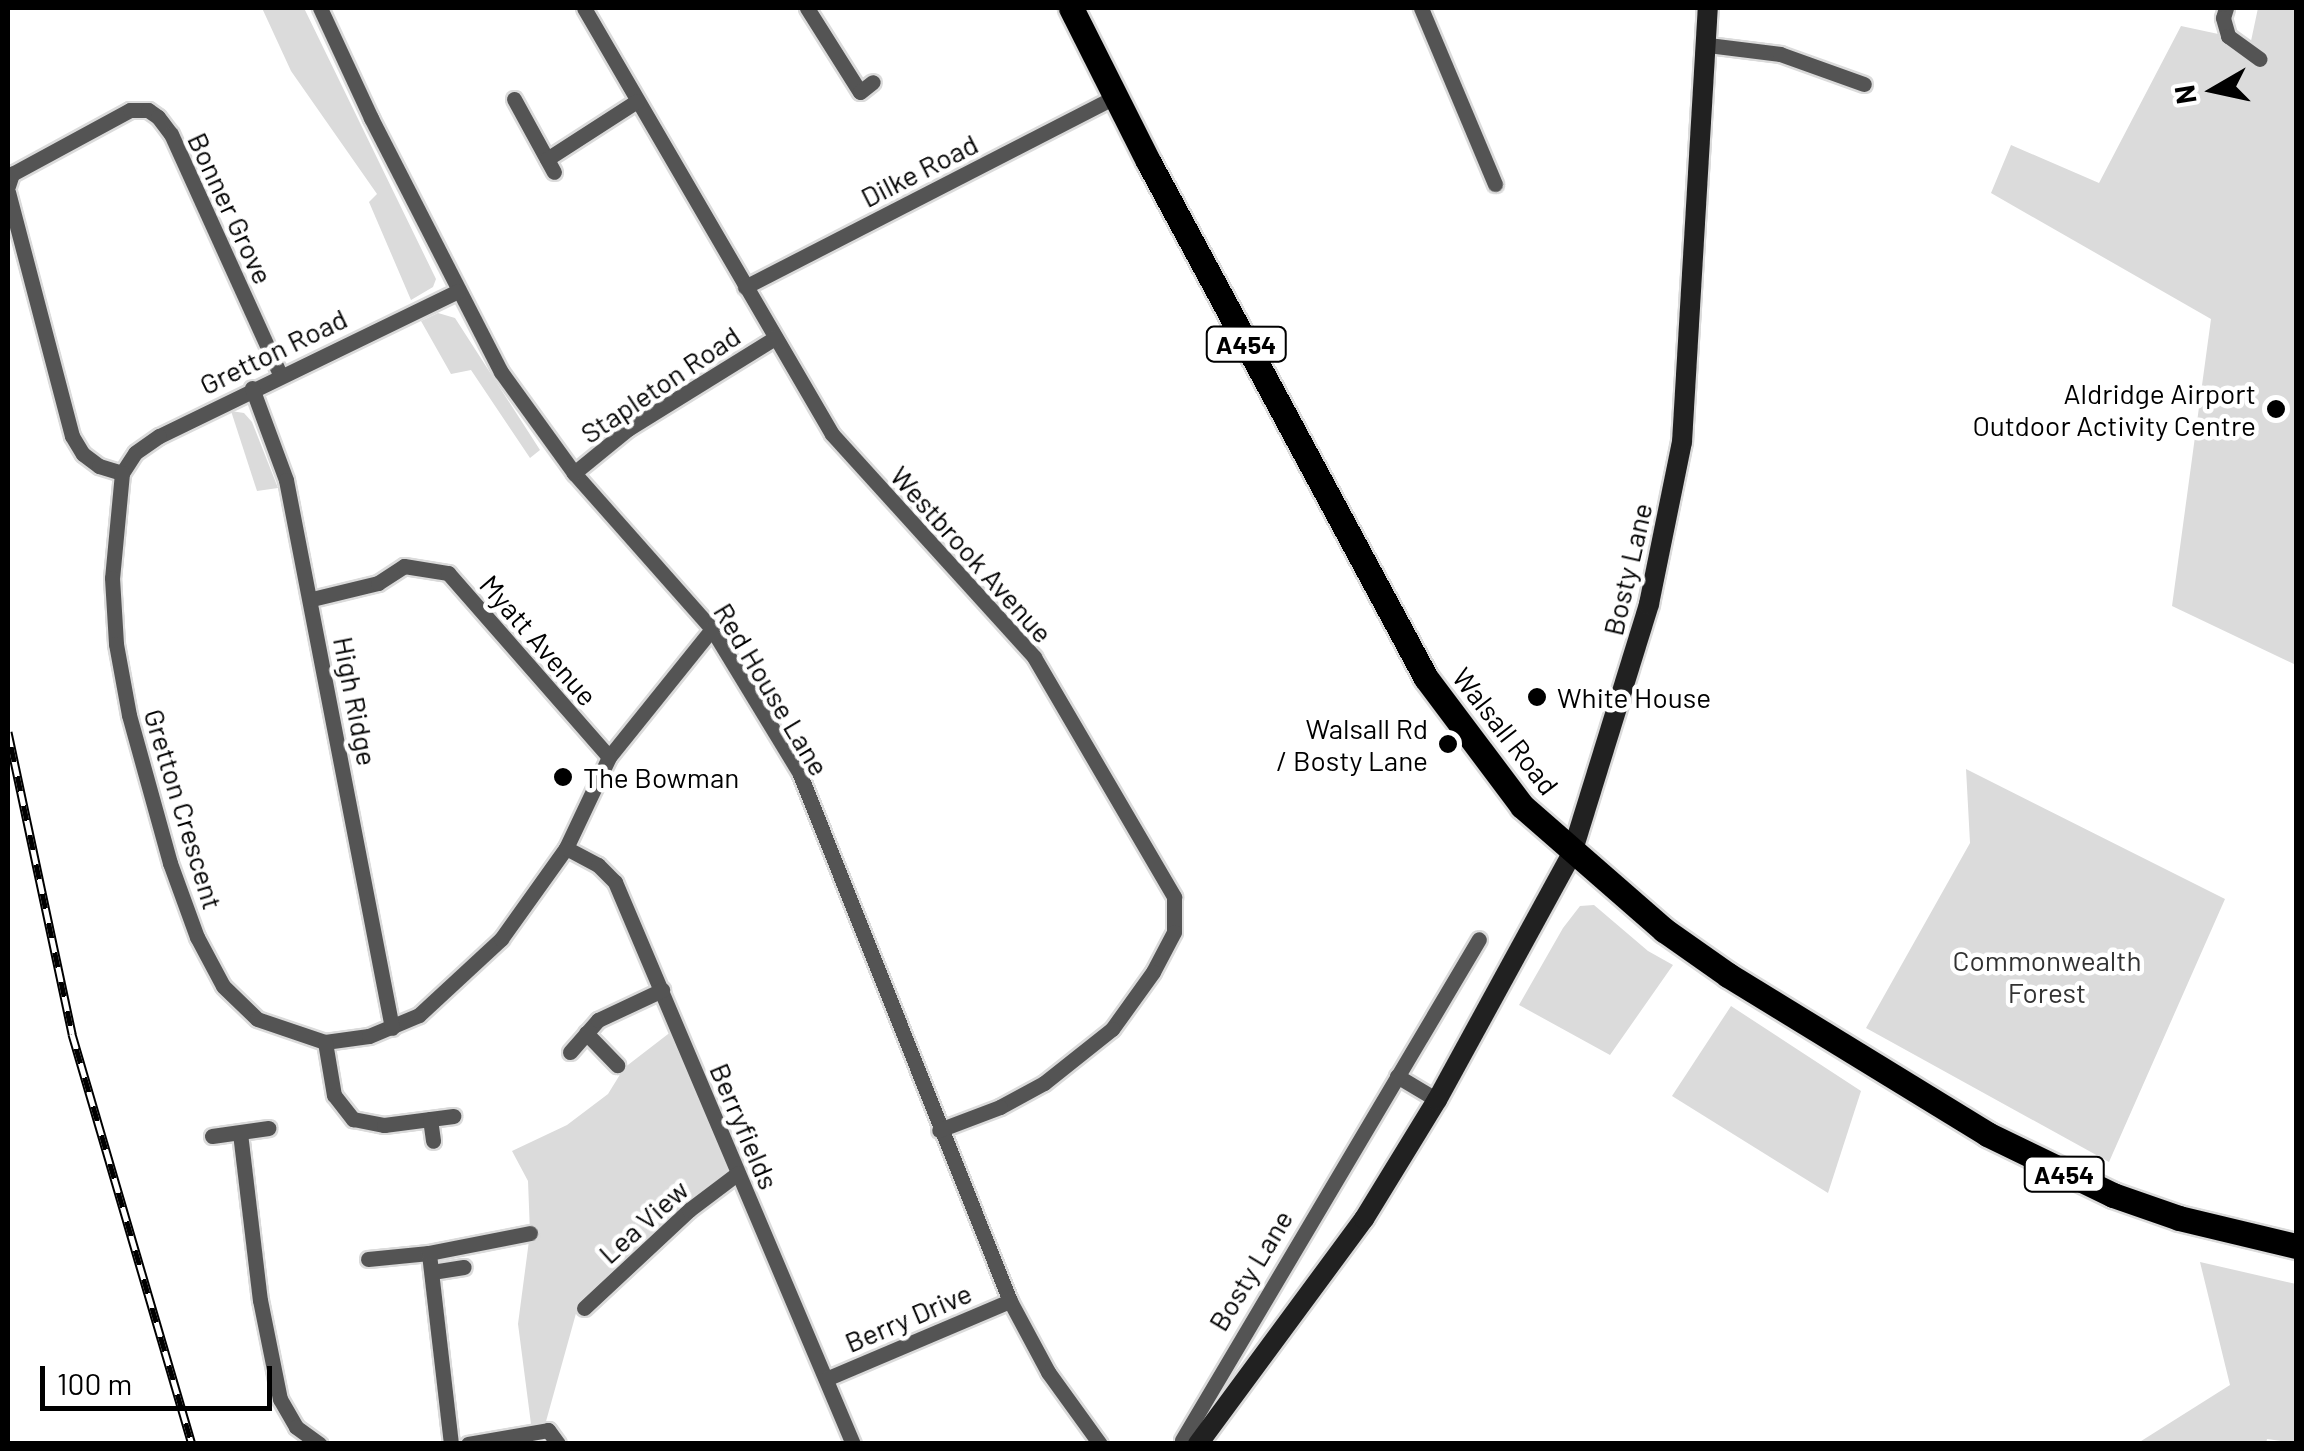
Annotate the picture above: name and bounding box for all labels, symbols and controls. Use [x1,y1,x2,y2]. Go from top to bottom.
north arrow [2164,40,2264,140]
text: N [2166,83,2203,107]
street label: Dilke Road [855,126,983,214]
street label: Bonner Grove [181,127,281,289]
street label: Gretton Road [194,301,352,401]
street label: Stapleton Road [574,318,746,450]
road number: A454 [1204,324,1288,364]
place label: Aldridge Airport Outdoor Activity Centre [1972,376,2256,442]
marker: Aldridge Airport Outdoor Activity Centre [2265,398,2287,420]
street label: Westbrook Avenue [884,459,1060,649]
street label: Bosty Lane [1595,499,1659,639]
street label: Myatt Avenue [473,568,605,712]
street label: Red House Lane [707,597,837,781]
street label: High Ridge [327,634,385,768]
street label: Walsall Road [1446,661,1566,801]
place label: White House [1557,680,1711,714]
marker: White House [1526,686,1548,708]
street label: Gretton Crescent [138,705,230,913]
place label: Walsall Rd / Bosty Lane [1276,711,1428,777]
marker: Walsall Rd / Bosty Lane [1437,733,1459,755]
place label: The Bowman [583,760,739,794]
marker: The Bowman [552,766,574,788]
park label: Commonwealth Forest [1953,943,2141,1009]
street label: Berryfields [703,1058,787,1194]
road number: A454 [2022,1154,2106,1194]
street label: Lea View [591,1172,695,1270]
street label: Bosty Lane [1201,1203,1299,1337]
street label: Berry Drive [840,1275,976,1359]
scale bar [45,1346,278,1408]
text: 100 m [57,1365,132,1401]

